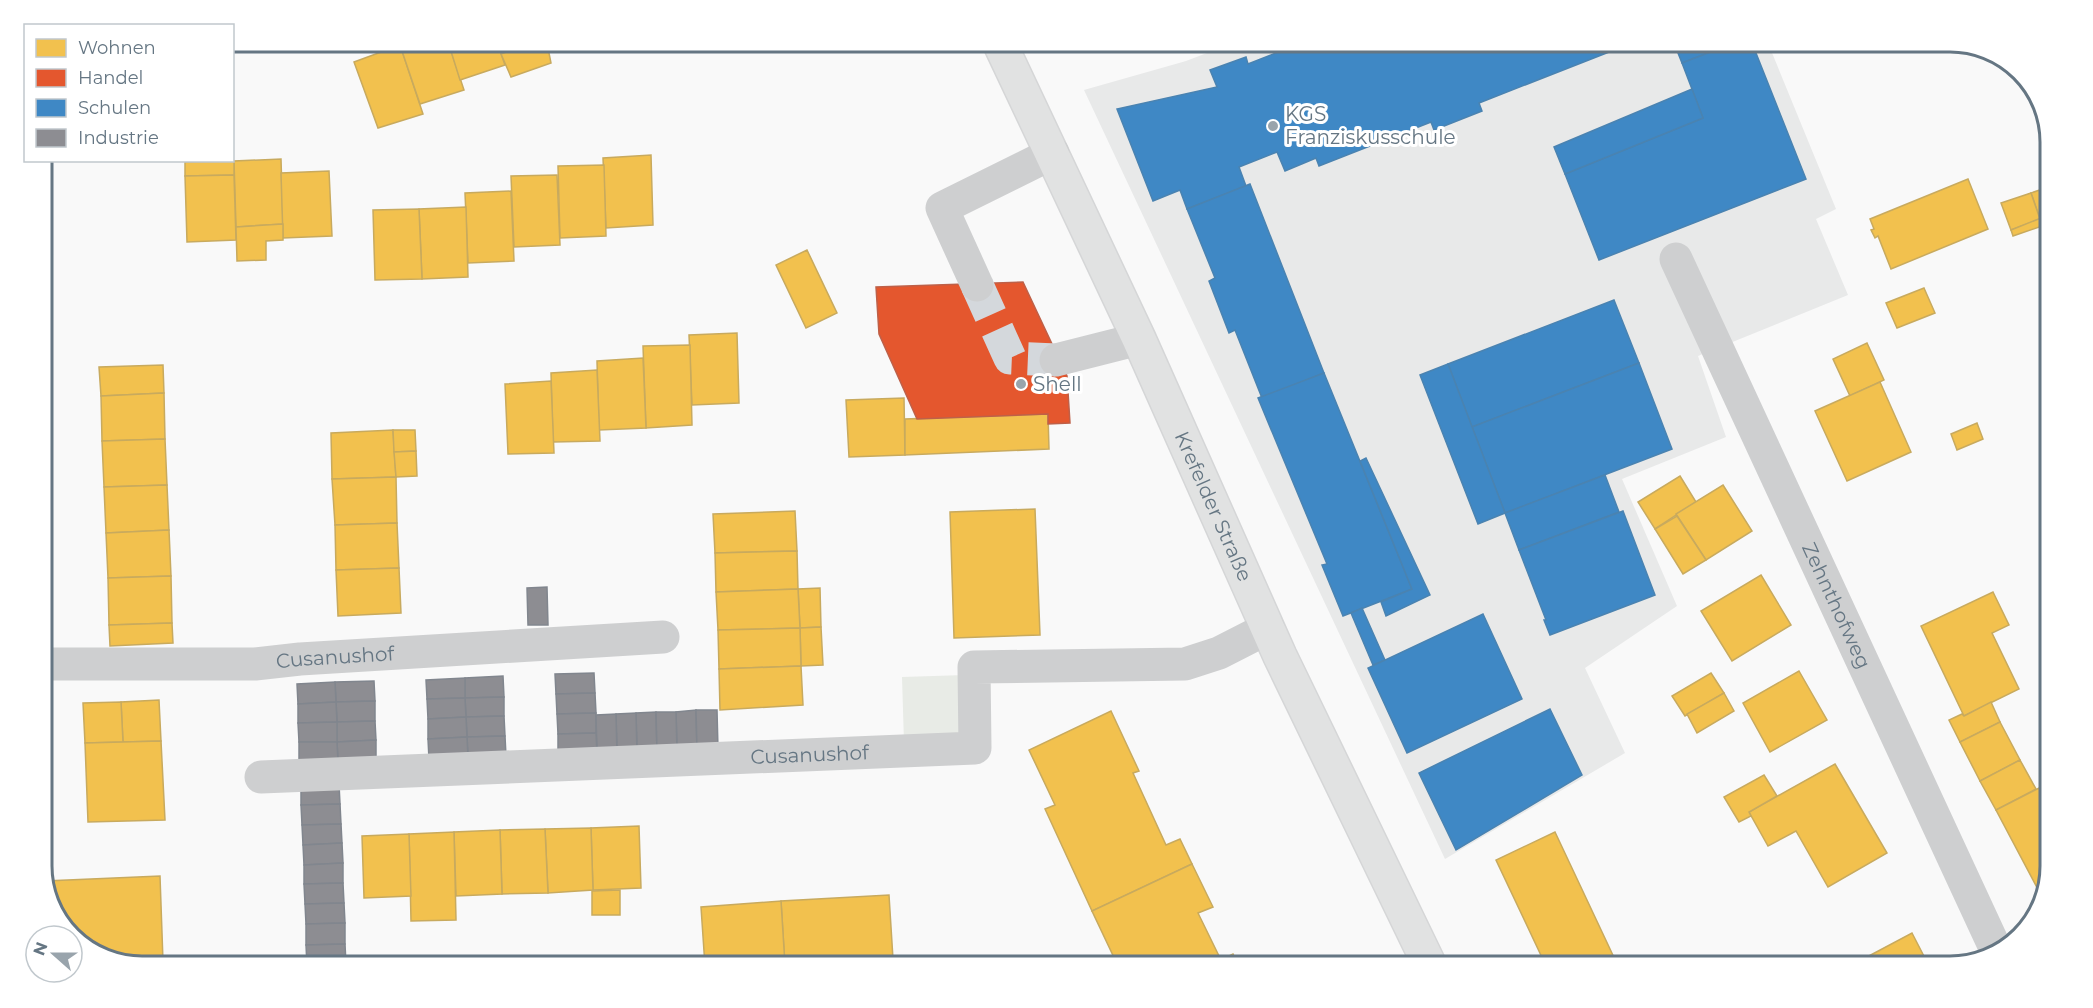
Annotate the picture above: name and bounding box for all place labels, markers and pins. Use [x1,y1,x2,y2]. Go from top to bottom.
place label: KGS Franziskusschule [1285,102,1456,149]
marker: KGS Franziskusschule [1266,119,1280,133]
place label: Shell [1033,372,1082,396]
marker: Shell [1014,377,1028,391]

